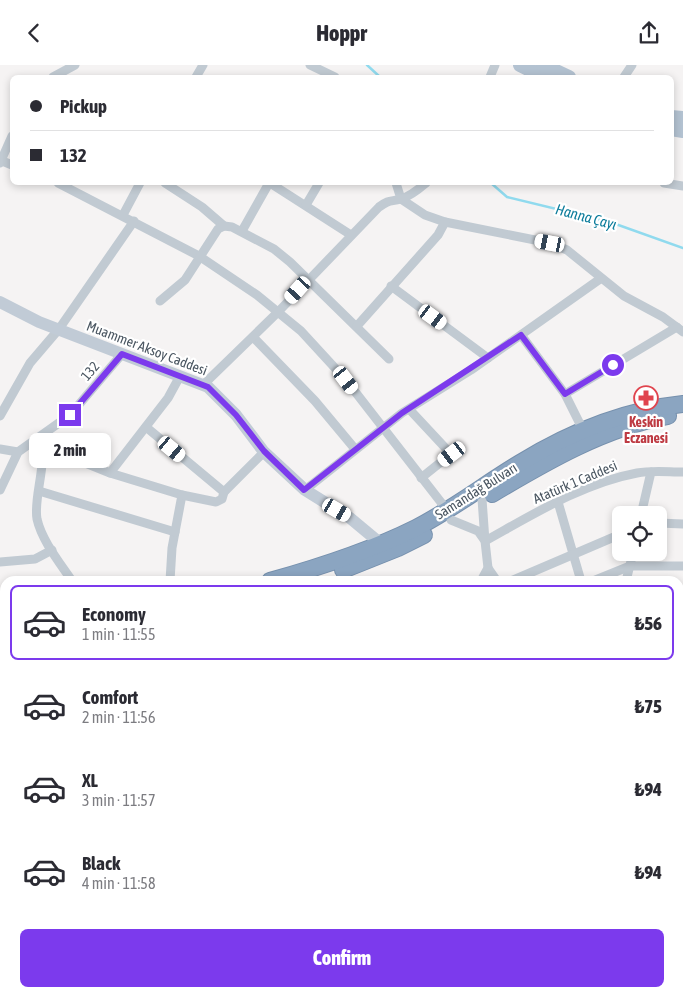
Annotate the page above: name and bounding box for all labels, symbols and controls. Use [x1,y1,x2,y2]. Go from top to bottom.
icon: back [20,19,48,47]
icon: share [635,19,663,47]
text: Hoppr [316,20,367,46]
text: Pickup [60,95,107,117]
text: 132 [60,144,87,166]
water label: Hanna Çayı [554,200,619,233]
car [533,233,566,253]
car [282,274,313,306]
car [416,302,449,332]
street label: Muammer Aksoy Caddesi [84,318,210,378]
route start [602,354,624,376]
street label: 132 [78,358,102,384]
car [330,364,361,396]
pharmacy icon: Keskin Eczanesi [633,385,659,411]
route end [59,404,81,426]
place label: Keskin Eczanesi [624,414,668,446]
callout: 2 min [29,433,111,467]
car [155,434,188,464]
car [435,439,468,469]
text: 2 min [54,441,86,459]
street label: Atatürk 1 Caddesi [531,457,619,507]
street label: Samandağ Bulvarı [432,459,520,523]
car [320,496,353,524]
map controls [612,506,667,561]
button: locate [612,506,667,561]
icon: car [22,600,67,645]
text: Economy [82,603,146,625]
text: ₺56 [635,612,662,634]
text: 1 min · 11:55 [82,625,155,643]
icon: car [22,683,67,728]
text: Comfort [82,686,138,708]
text: ₺75 [635,695,662,717]
text: 2 min · 11:56 [82,708,155,726]
icon: car [22,766,67,811]
text: XL [82,769,98,791]
text: ₺94 [635,778,662,800]
text: 3 min · 11:57 [82,791,155,809]
icon: car [22,849,67,894]
text: Black [82,852,120,874]
text: ₺94 [635,861,662,883]
text: 4 min · 11:58 [82,874,155,892]
button: Confirm [20,929,664,987]

